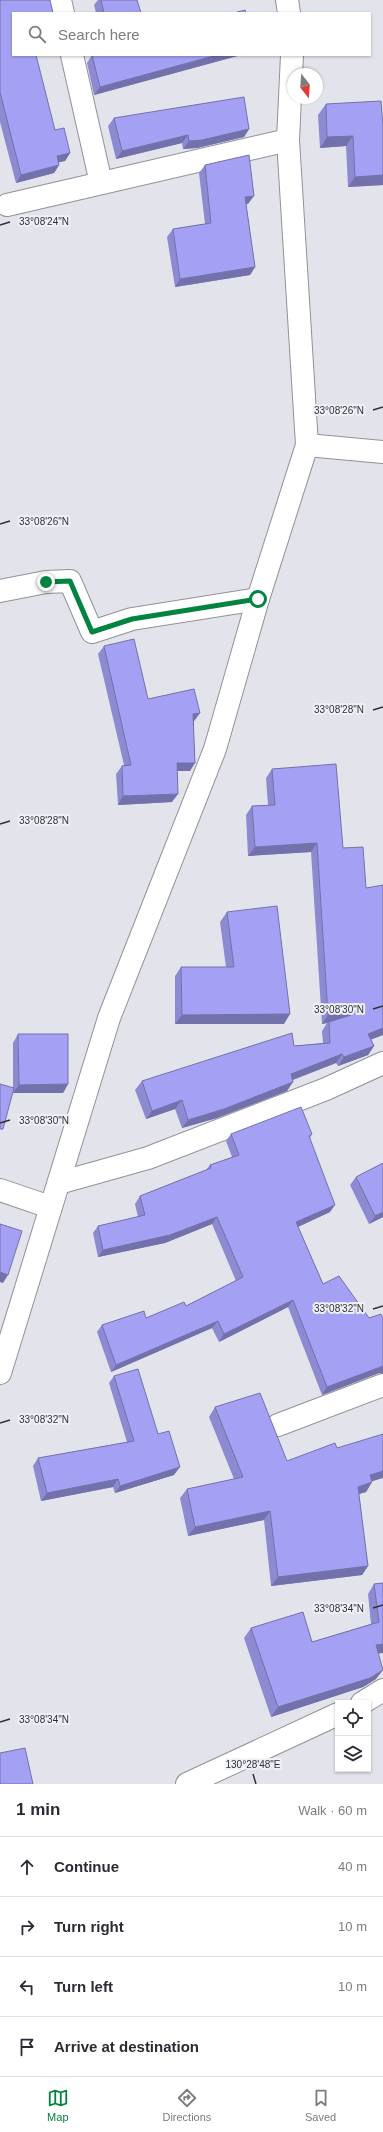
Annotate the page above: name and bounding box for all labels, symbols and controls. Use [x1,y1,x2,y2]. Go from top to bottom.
search box [12,12,371,56]
icon: search [26,23,48,45]
text: Search here [58,26,140,43]
north arrow [287,68,323,104]
text: 33°08'24"N [19,216,69,227]
text: 33°08'26"N [314,405,364,416]
text: 33°08'26"N [19,516,69,527]
route end [37,573,55,591]
route start [249,590,267,608]
text: 33°08'28"N [314,704,364,715]
text: 33°08'28"N [19,815,69,826]
text: 33°08'30"N [314,1004,364,1015]
text: 33°08'30"N [19,1115,69,1126]
text: 33°08'32"N [314,1303,364,1314]
text: 33°08'32"N [19,1414,69,1425]
text: 33°08'34"N [314,1603,364,1614]
map controls [335,1700,371,1772]
button: locate [335,1700,371,1736]
text: 33°08'34"N [19,1714,69,1725]
button: layers [335,1736,371,1772]
text: 130°28'48"E [225,1759,281,1770]
text: 1 min [16,1800,60,1819]
text: Walk · 60 m [298,1803,367,1818]
icon: ahead [16,1856,38,1878]
text: Continue [54,1858,119,1875]
text: 40 m [338,1859,367,1874]
icon: right [16,1916,38,1938]
text: Turn right [54,1918,124,1935]
text: 10 m [338,1919,367,1934]
icon: left [16,1976,38,1998]
text: Turn left [54,1978,113,1995]
text: 10 m [338,1979,367,1994]
icon: arrive [16,2036,38,2058]
text: Arrive at destination [54,2038,199,2055]
tab: Map [47,2087,69,2123]
tab: Directions [162,2087,211,2123]
tab: Saved [305,2087,336,2123]

